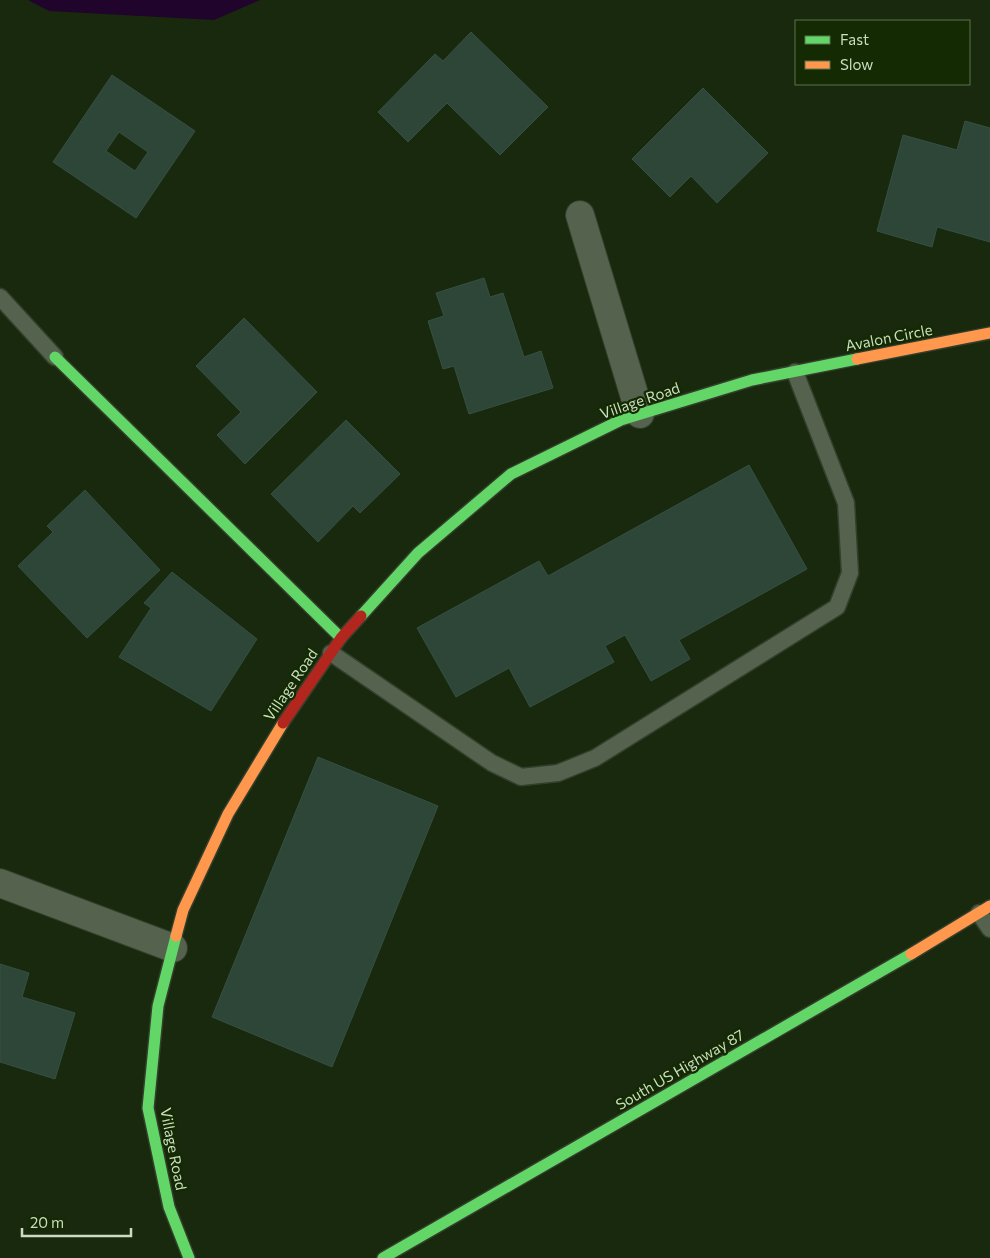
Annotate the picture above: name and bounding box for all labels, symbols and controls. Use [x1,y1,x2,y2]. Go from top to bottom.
legend [795,20,970,85]
text: Fast [840,30,869,48]
text: Slow [840,55,873,73]
street label: Avalon Circle [844,320,934,354]
street label: Village Road [597,378,682,422]
street label: Village Road [259,645,321,724]
street label: South US Highway 87 [612,1025,747,1113]
street label: Village Road [157,1106,191,1191]
scale bar [22,1206,131,1238]
text: 20 m [30,1213,64,1231]

